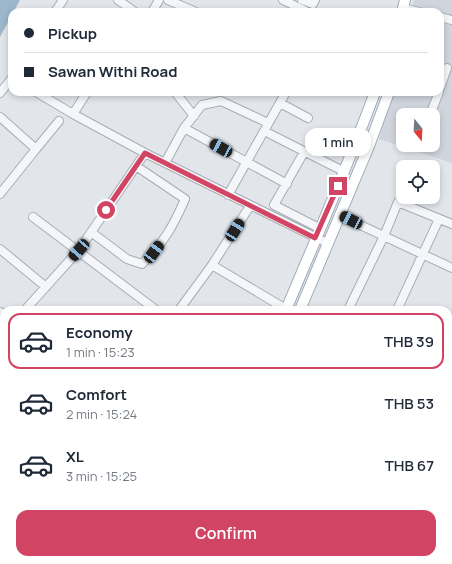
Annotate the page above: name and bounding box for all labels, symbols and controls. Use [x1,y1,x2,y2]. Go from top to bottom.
text: Pickup [48,23,97,44]
text: Sawan Withi Road [48,61,178,82]
north arrow [396,108,440,152]
map controls [396,108,440,204]
callout: 1 min [305,128,371,156]
text: 1 min [323,133,354,151]
car [208,137,234,159]
button: locate [396,160,440,204]
route end [329,177,347,195]
route start [97,201,115,219]
car [338,209,364,231]
car [224,217,246,243]
car [67,237,91,263]
car [142,239,166,265]
text: Economy [66,322,133,343]
icon: car [18,323,54,359]
text: THB 39 [384,331,434,352]
text: 1 min · 15:23 [66,343,135,361]
text: Comfort [66,384,127,405]
icon: car [18,385,54,421]
text: THB 53 [385,393,434,414]
text: 2 min · 15:24 [66,405,137,423]
text: XL [66,446,84,467]
icon: car [18,447,54,483]
text: THB 67 [385,455,434,476]
text: 3 min · 15:25 [66,467,137,485]
button: Confirm [16,510,436,556]

